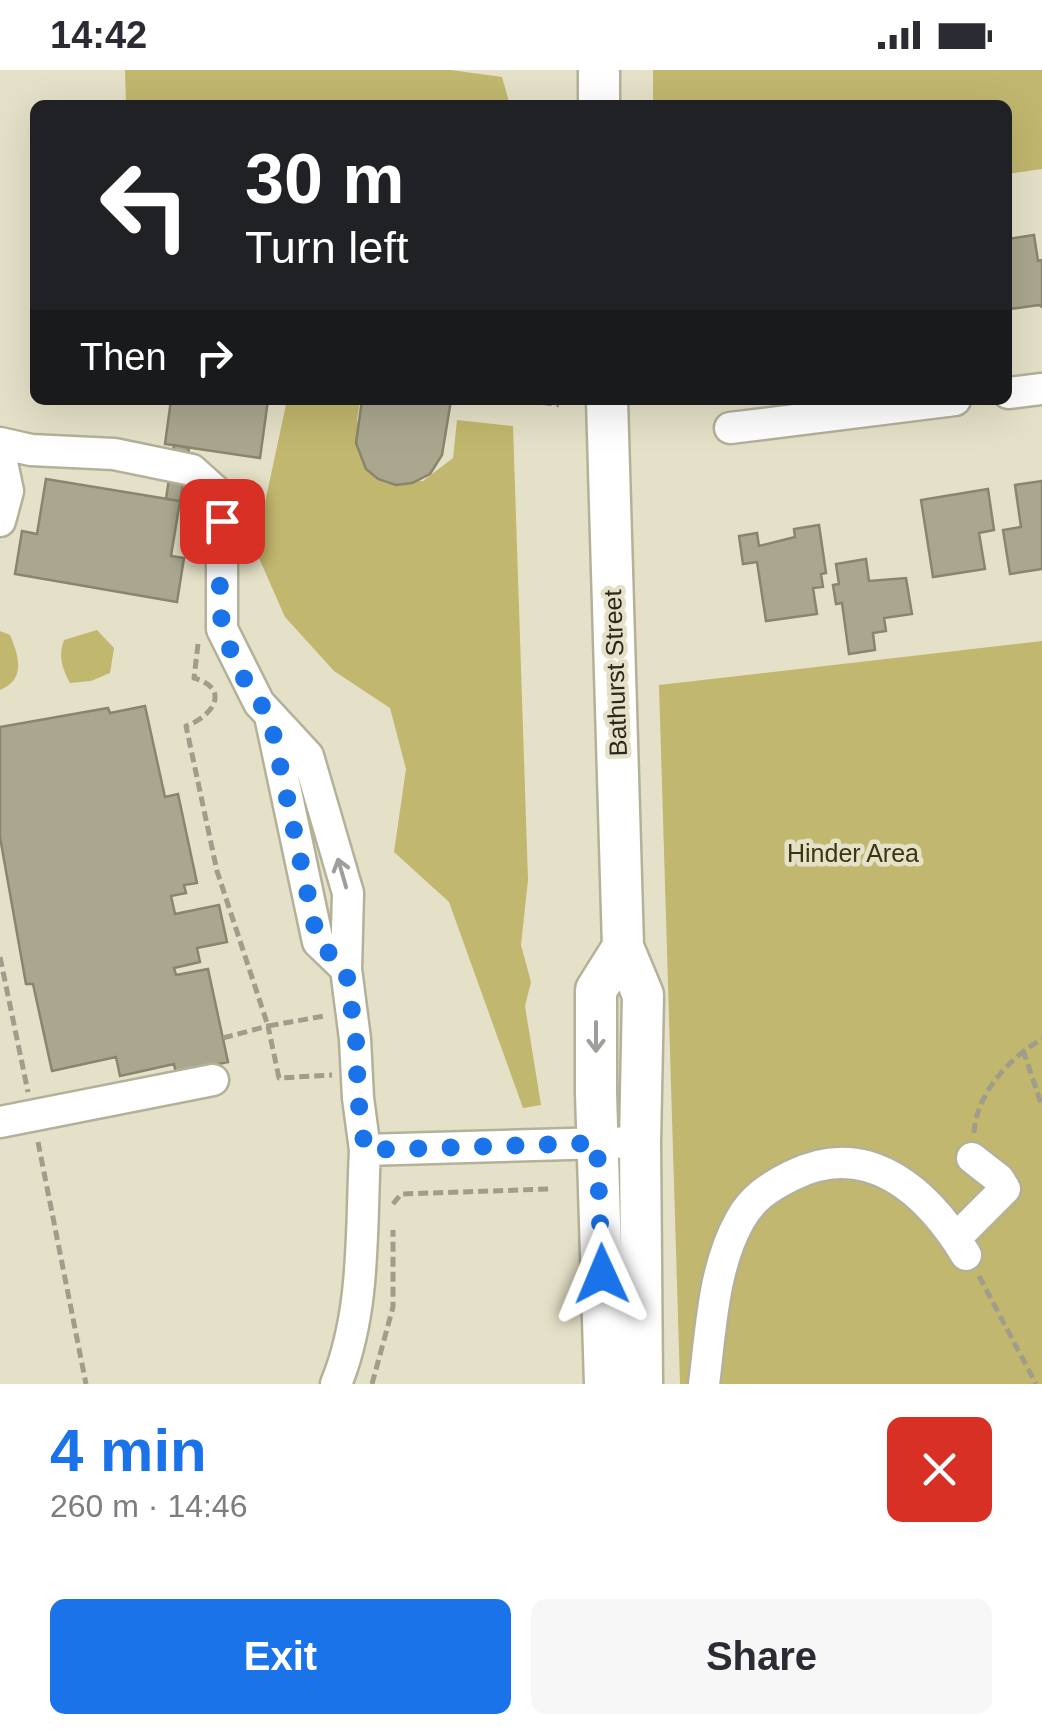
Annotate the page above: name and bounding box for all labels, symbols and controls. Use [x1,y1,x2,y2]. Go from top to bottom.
text: 14:42 [50,14,147,56]
icon: left [80,140,210,270]
text: 30 m [245,140,405,218]
text: Turn left [245,222,408,273]
icon: right [187,330,242,385]
text: Then [80,336,167,378]
pin [180,479,265,564]
icon: arrive [195,494,250,549]
street label: Bathurst Street [598,589,632,757]
park label: Hinder Area [787,839,919,867]
one-way arrow [332,858,350,889]
one-way arrow [586,1020,606,1052]
position arrow [550,1222,654,1326]
text: 4 min [50,1417,207,1484]
button: close [887,1417,992,1522]
text: 260 m · 14:46 [50,1488,247,1524]
button: Exit [50,1599,511,1714]
button: Share [531,1599,992,1714]

